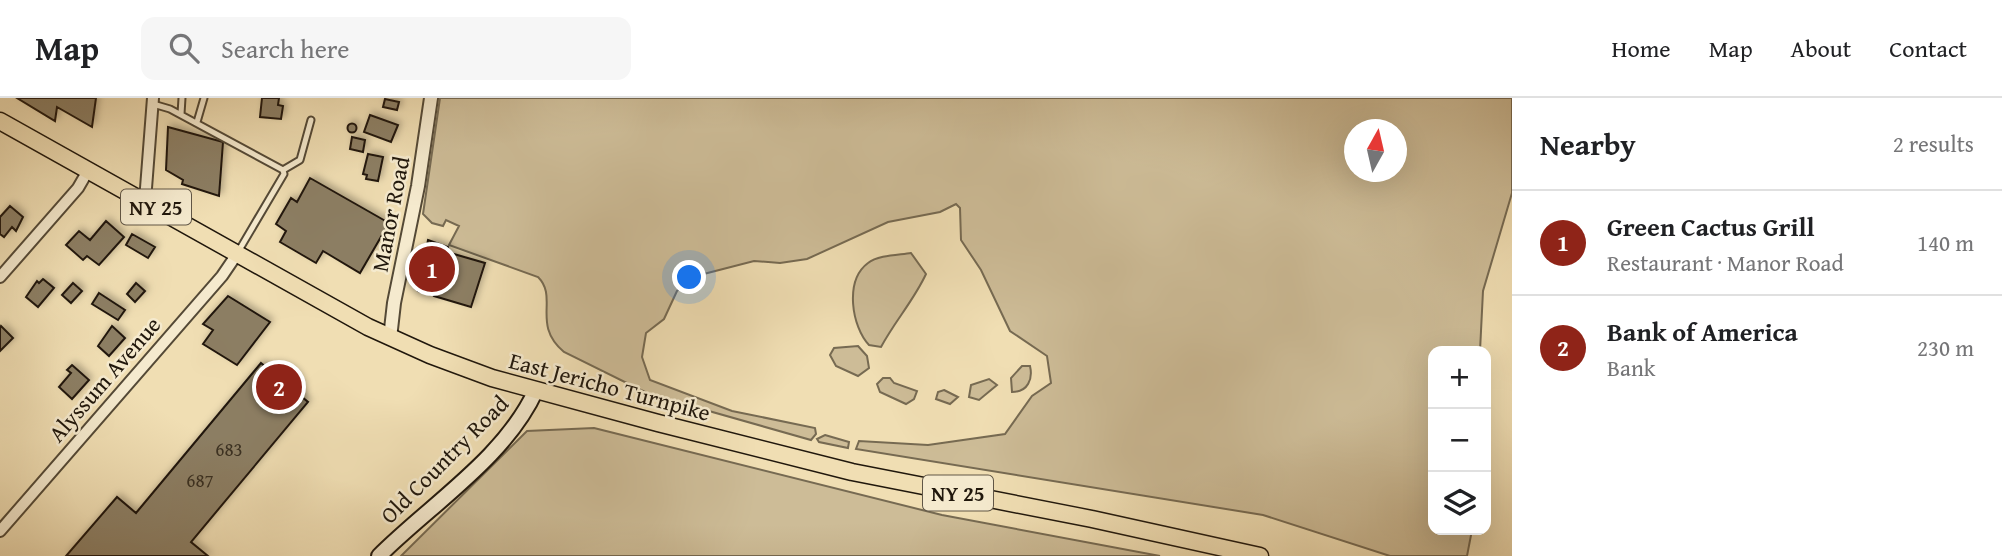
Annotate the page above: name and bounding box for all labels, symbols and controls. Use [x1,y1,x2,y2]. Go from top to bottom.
search box [141,17,631,80]
text: Map [35,24,99,72]
icon: search [165,29,203,67]
text: Search here [221,29,349,68]
text: Home [1612,31,1671,66]
text: Map [1709,31,1753,66]
text: About [1791,31,1851,66]
text: Contact [1889,31,1967,66]
north arrow [1344,119,1407,182]
text: Nearby [1540,122,1636,166]
text: 2 results [1893,127,1974,160]
street label: Manor Road [363,153,418,275]
road number: NY 25 [121,190,191,224]
text: Green Cactus Grill [1607,207,1815,246]
text: 1 [1557,226,1569,259]
text: 140 m [1917,226,1974,259]
pin: 1 [409,243,455,295]
text: Restaurant · Manor Road [1607,246,1844,279]
your location [672,260,706,294]
street label: Alyssum Avenue [40,309,168,449]
text: Bank of America [1607,312,1798,351]
text: 2 [1557,331,1569,364]
text: 230 m [1917,331,1974,364]
street label: East Jericho Turnpike [506,343,714,429]
map controls [1428,346,1491,535]
button: + [1428,346,1491,409]
text: Bank [1607,351,1656,384]
pin: 2 [256,361,302,413]
street label: Old Country Road [372,387,516,531]
button: − [1428,409,1491,472]
house number: 683 [215,435,243,463]
house number: 687 [186,466,214,494]
button: layers [1428,472,1491,535]
road number: NY 25 [923,476,993,510]

